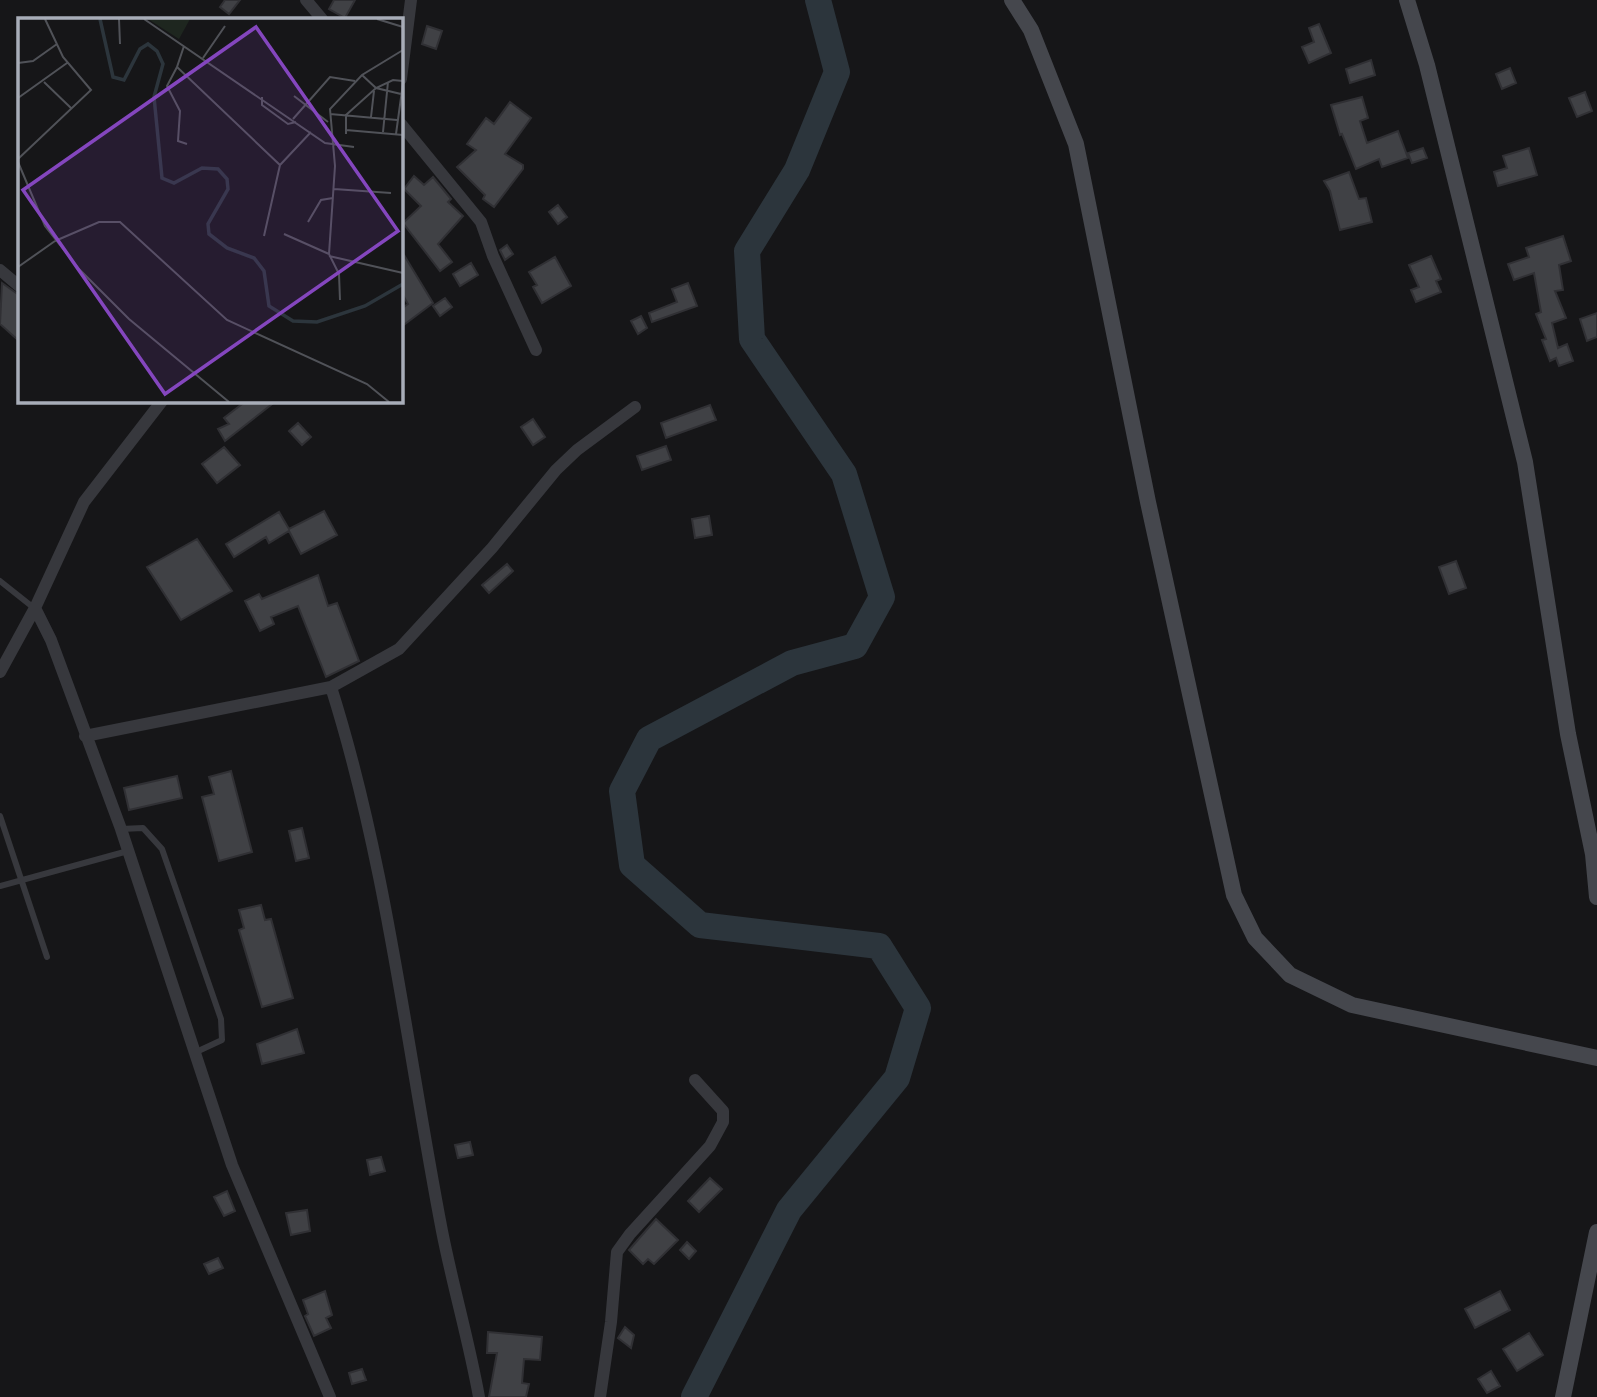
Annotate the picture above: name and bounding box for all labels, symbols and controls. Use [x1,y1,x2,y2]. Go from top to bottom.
inset map [18,18,402,402]

